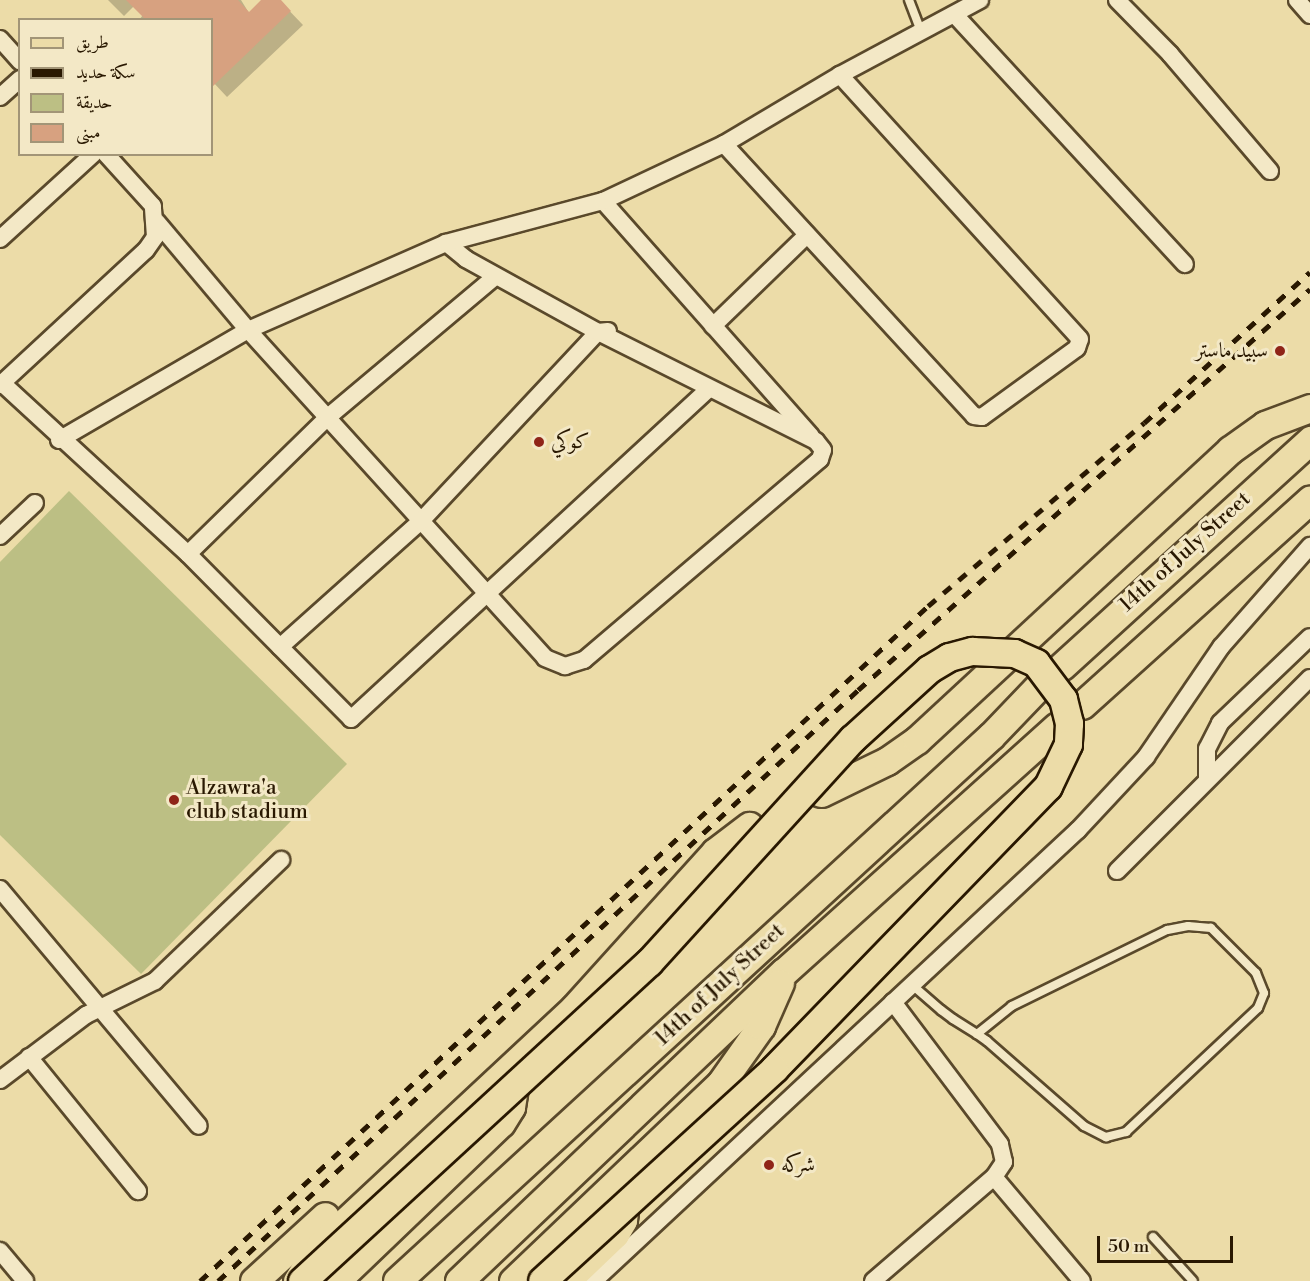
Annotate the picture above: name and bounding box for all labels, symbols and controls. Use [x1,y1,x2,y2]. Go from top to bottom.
legend [18,18,213,156]
text: طريق [76,31,109,54]
text: سكة حديد [76,61,135,84]
text: حديقة [76,91,112,114]
text: مبنى [76,121,101,144]
place label: سبيد ماستر [1195,338,1268,364]
marker: سبيد ماستر [1273,344,1287,358]
place label: كوكي [551,429,590,455]
marker: كوكي [532,435,546,449]
street label: 14th of July Street [1114,487,1256,617]
place label: Alzawra'a club stadium [186,775,308,825]
marker: Alzawra'a club stadium [167,793,181,807]
street label: 14th of July Street [650,919,790,1051]
place label: شركه [781,1152,815,1178]
marker: شركه [762,1158,776,1172]
scale bar [1100,1224,1236,1262]
text: 50 m [1108,1235,1149,1258]

